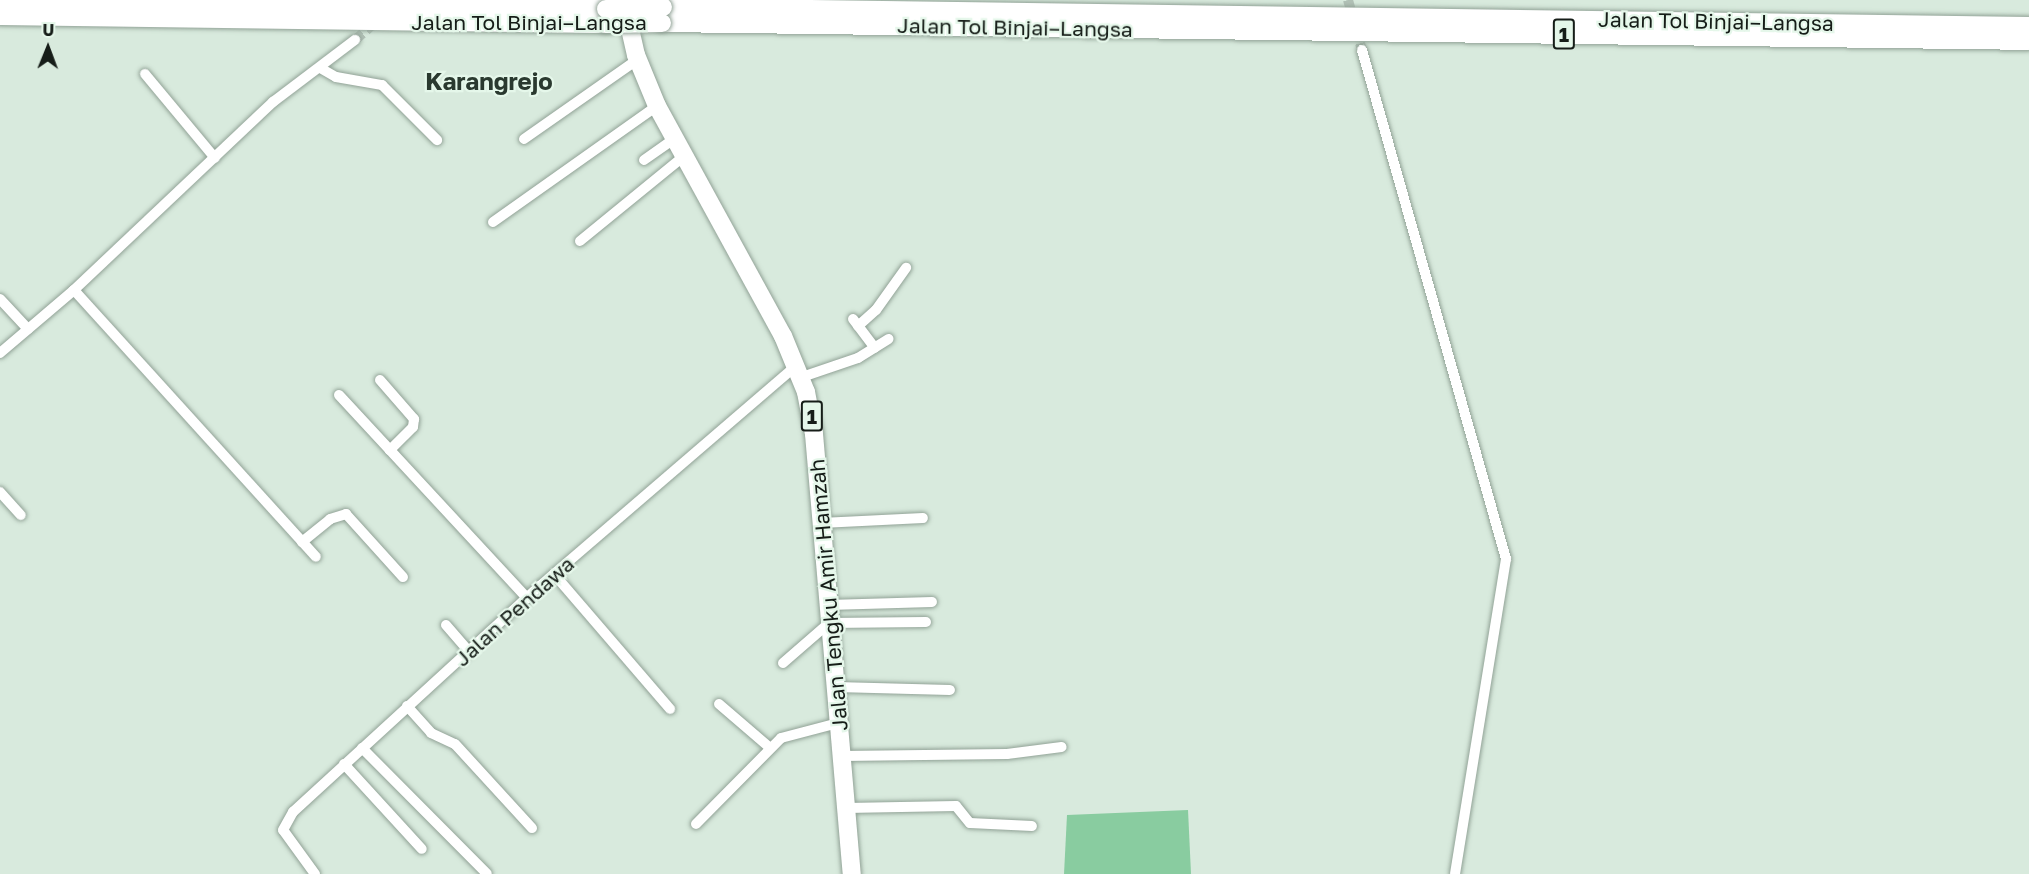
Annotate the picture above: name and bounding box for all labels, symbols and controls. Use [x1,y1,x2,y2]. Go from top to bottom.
street label: Jalan Tol Binjai–Langsa [1598,6,1834,36]
street label: Jalan Tol Binjai–Langsa [411,9,647,35]
street label: Jalan Tol Binjai–Langsa [897,12,1133,42]
road number: 1 [1552,17,1576,51]
north arrow [18,18,78,78]
text: U [42,20,54,40]
district label: Karangrejo [425,67,553,95]
road number: 1 [800,399,824,433]
street label: Jalan Tengku Amir Hamzah [804,458,852,732]
street label: Jalan Pendawa [449,551,579,671]

